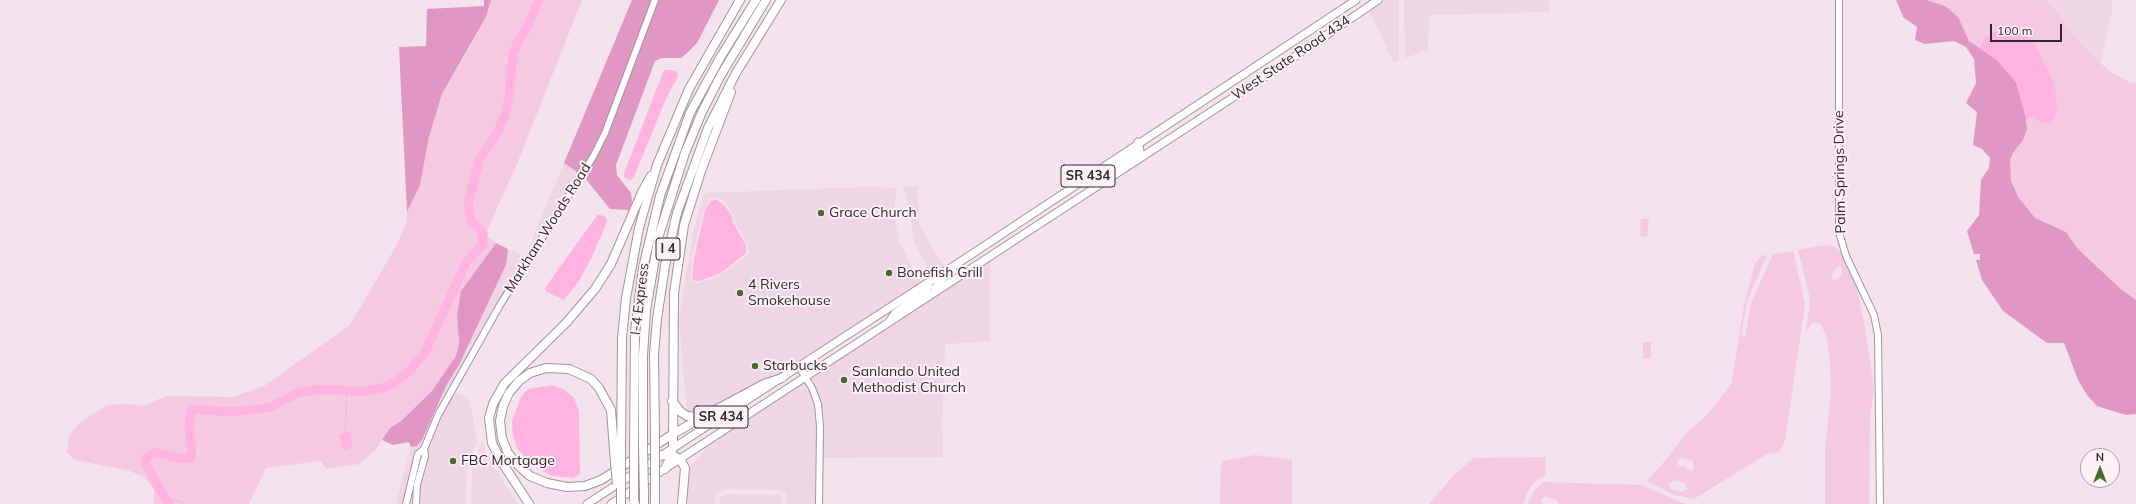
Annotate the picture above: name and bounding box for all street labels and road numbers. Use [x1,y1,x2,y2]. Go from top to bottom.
street label: West State Road 434 [1229,12,1353,104]
street label: Palm Springs Drive [1831,110,1849,234]
street label: Markham Woods Road [501,160,595,296]
road number: SR 434 [1061,165,1115,187]
road number: I 4 [656,238,680,260]
street label: I-4 Express [627,262,653,336]
road number: SR 434 [694,406,748,428]

